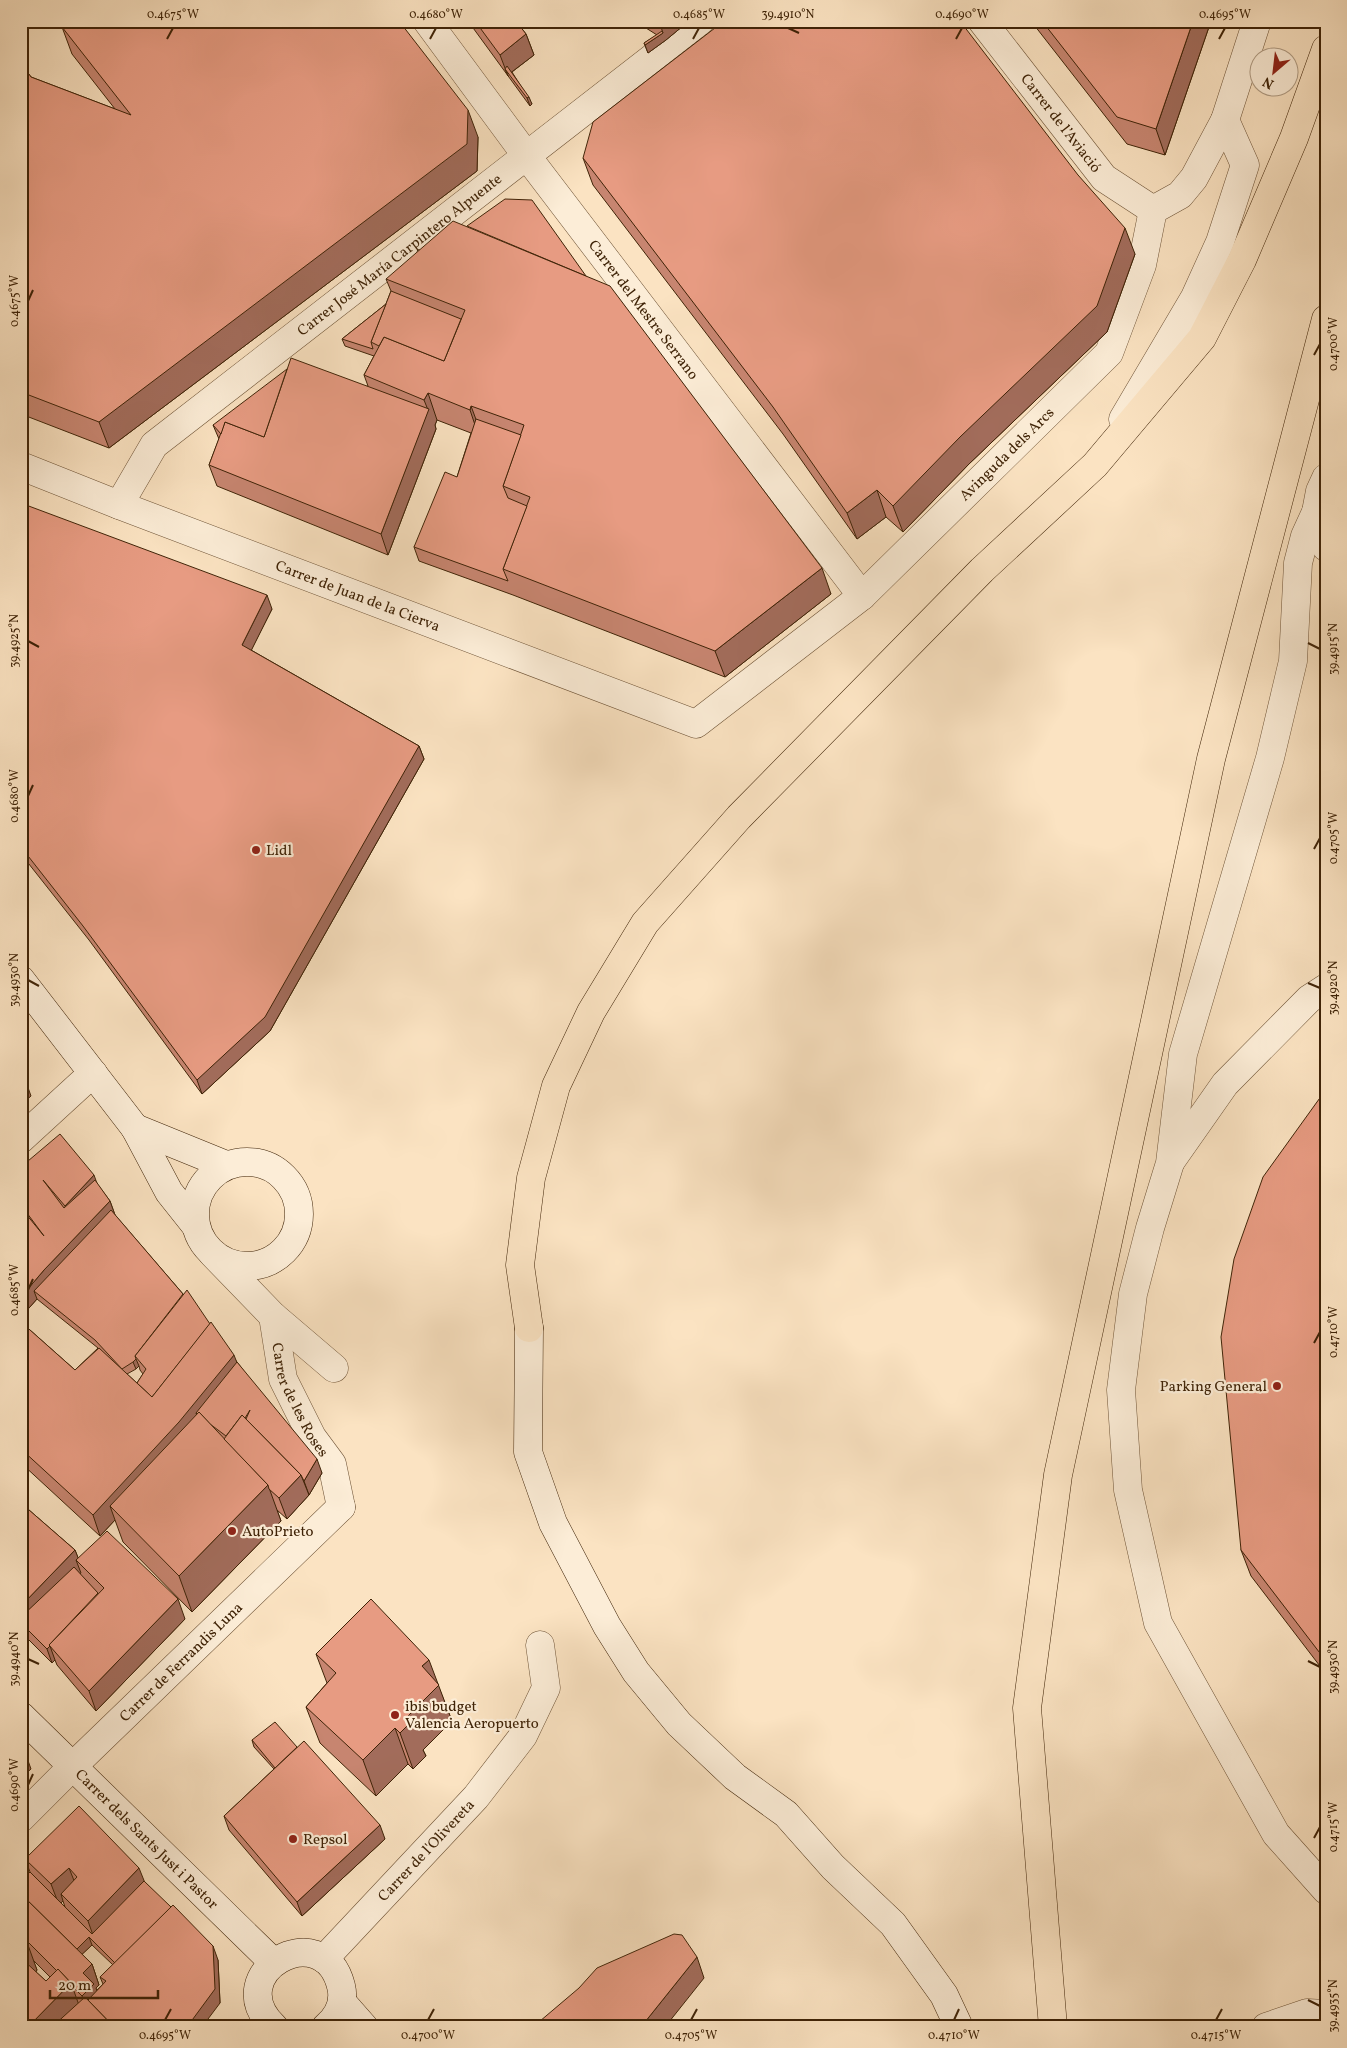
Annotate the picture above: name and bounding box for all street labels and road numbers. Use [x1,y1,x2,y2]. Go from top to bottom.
street label: Carrer de l’Aviació [1015,70,1105,178]
street label: Carrer José María Carpintero Alpuente [293,169,507,342]
street label: Carrer del Mestre Serrano [583,236,703,385]
street label: Avinguda dels Arcs [955,403,1060,506]
street label: Carrer de Juan de la Cierva [272,556,443,638]
street label: Carrer de les Roses [265,1341,333,1462]
street label: Carrer de Ferrandis Luna [115,1598,248,1728]
street label: Carrer dels Sants Just i Pastor [70,1765,222,1915]
street label: Carrer de l'Olivereta [374,1796,480,1907]

